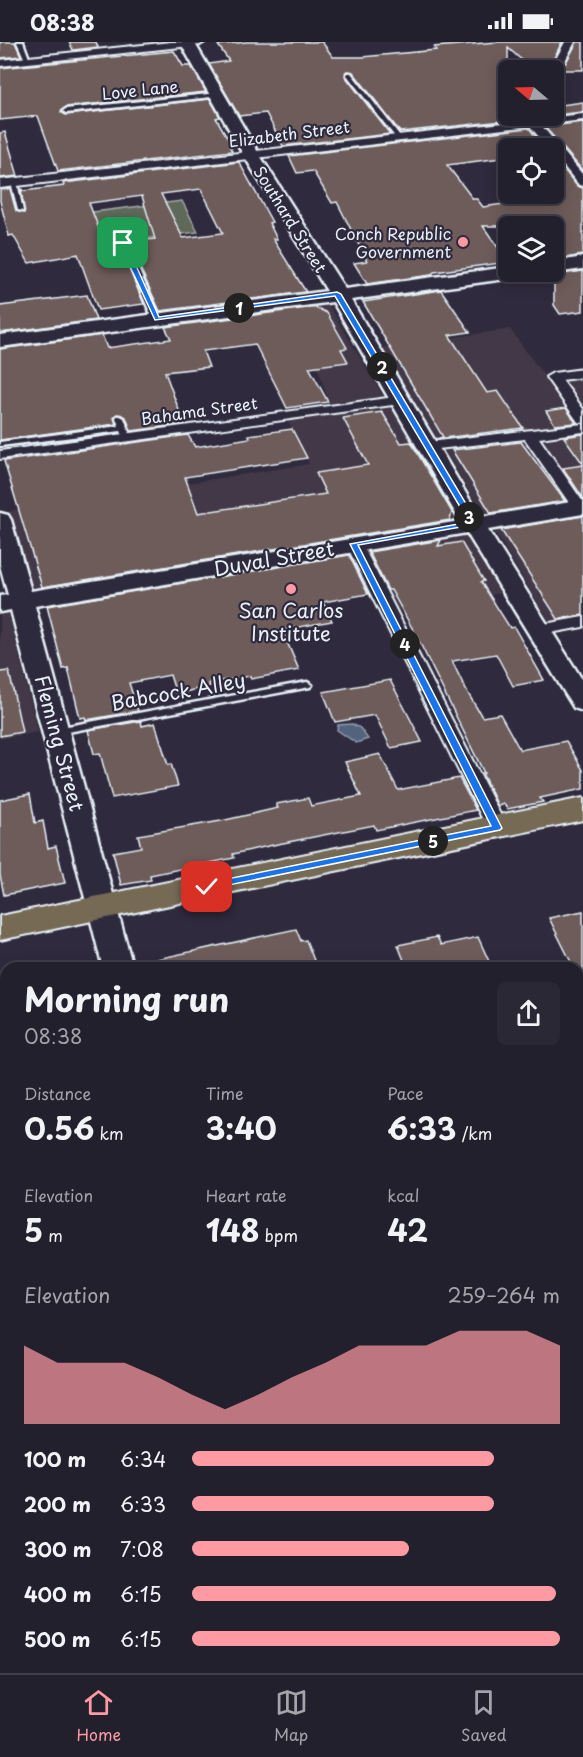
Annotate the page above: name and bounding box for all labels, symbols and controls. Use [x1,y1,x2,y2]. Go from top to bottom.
text: 08:38 [30,5,95,38]
north arrow [498,60,564,126]
map controls [498,60,564,282]
street label: Love Lane [101,73,179,105]
street label: Elizabeth Street [227,114,351,152]
button: locate [498,138,564,204]
street label: Southard Street [249,161,334,277]
button: layers [498,216,564,282]
pin [97,217,148,268]
place label: Conch Republic Government [335,221,451,263]
icon: arrive [106,226,139,259]
marker: Conch Republic Government [456,235,470,249]
pin: 1 [224,293,254,323]
text: 1 [235,296,243,320]
pin: 2 [367,352,397,382]
text: 2 [376,355,388,379]
street label: Bahama Street [139,390,259,430]
pin: 3 [454,502,484,532]
text: 3 [464,505,474,529]
street label: Duval Street [212,533,336,583]
marker: San Carlos Institute [284,582,298,596]
place label: San Carlos Institute [239,595,343,648]
pin: 4 [390,629,420,659]
text: 4 [400,632,410,656]
street label: Babcock Alley [108,664,248,718]
street label: Fleming Street [27,672,93,814]
pin: 5 [418,826,448,856]
text: 5 [428,829,438,853]
pin [181,861,232,912]
icon: check [190,870,223,903]
text: Morning run [24,973,229,1023]
button: share [497,982,560,1045]
text: 08:38 [24,1021,83,1051]
text: Distance [24,1081,91,1105]
text: Time [206,1081,243,1105]
text: Pace [387,1081,423,1105]
text: 0.56 [24,1105,94,1150]
text: 3:40 [206,1105,277,1150]
text: 6:33 [387,1105,456,1150]
text: km [94,1121,124,1145]
text: /km [456,1121,492,1145]
text: Elevation [24,1183,93,1207]
text: Heart rate [206,1183,286,1207]
text: kcal [387,1183,419,1207]
text: 5 [24,1207,43,1252]
text: 148 [206,1207,260,1252]
text: 42 [387,1207,428,1252]
text: m [43,1223,63,1247]
text: bpm [260,1223,298,1247]
text: Elevation [24,1280,110,1310]
text: 259–264 m [448,1280,560,1310]
text: 100 m [24,1444,86,1474]
text: 6:34 [120,1444,166,1474]
text: 200 m [24,1489,91,1519]
text: 6:33 [120,1489,166,1519]
text: 300 m [24,1534,92,1564]
text: 7:08 [120,1534,164,1564]
text: 400 m [24,1579,92,1609]
text: 6:15 [120,1579,162,1609]
text: 500 m [24,1624,91,1654]
text: 6:15 [120,1624,162,1654]
tab: Home [76,1686,121,1746]
tab: Map [274,1686,308,1746]
tab: Saved [461,1686,507,1746]

